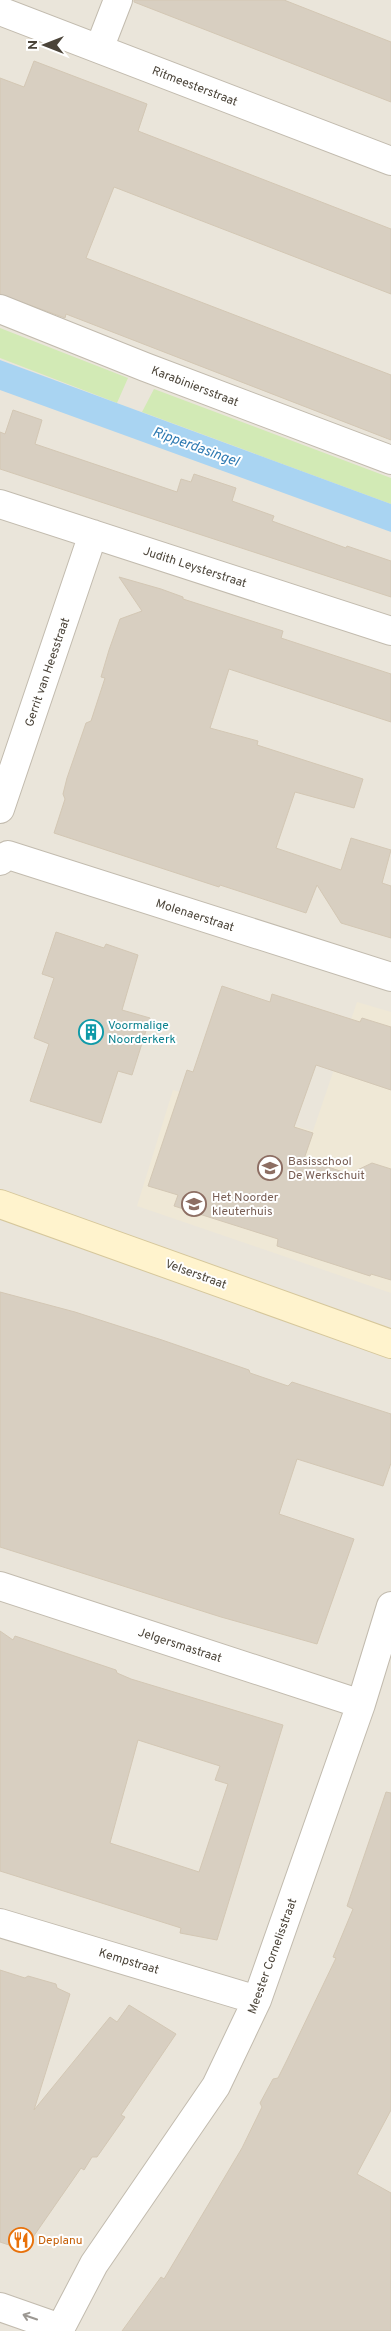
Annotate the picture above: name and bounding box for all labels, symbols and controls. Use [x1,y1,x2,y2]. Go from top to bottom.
north arrow [20,20,70,70]
text: N [25,40,42,50]
street label: Ritmeesterstraat [150,63,240,111]
street label: Karabiniersstraat [149,363,241,411]
water label: Ripperdasingel [150,424,242,471]
street label: Judith Leysterstraat [141,544,249,592]
street label: Gerrit van Heesstraat [22,616,74,729]
street label: Molenaerstraat [153,896,236,936]
place label: Voormalige Noorderkerk [108,1018,176,1048]
building icon: Voormalige Noorderkerk [78,1019,104,1045]
place label: Basisschool De Werkschuit [288,1154,365,1184]
school or university icon: Basisschool De Werkschuit [257,1155,283,1181]
place label: Het Noorder kleuterhuis [212,1190,279,1220]
school or university icon: Het Noorder kleuterhuis [181,1191,207,1217]
street label: Velserstraat [163,1256,228,1293]
street label: Jelgersmastraat [136,1625,224,1667]
street label: Meester Cornelisstraat [245,1896,301,2016]
street label: Kempstraat [97,1945,161,1979]
restaurant icon: Deplanu [8,2227,34,2253]
place label: Deplanu [38,2233,83,2249]
one-way arrow [22,2312,38,2322]

